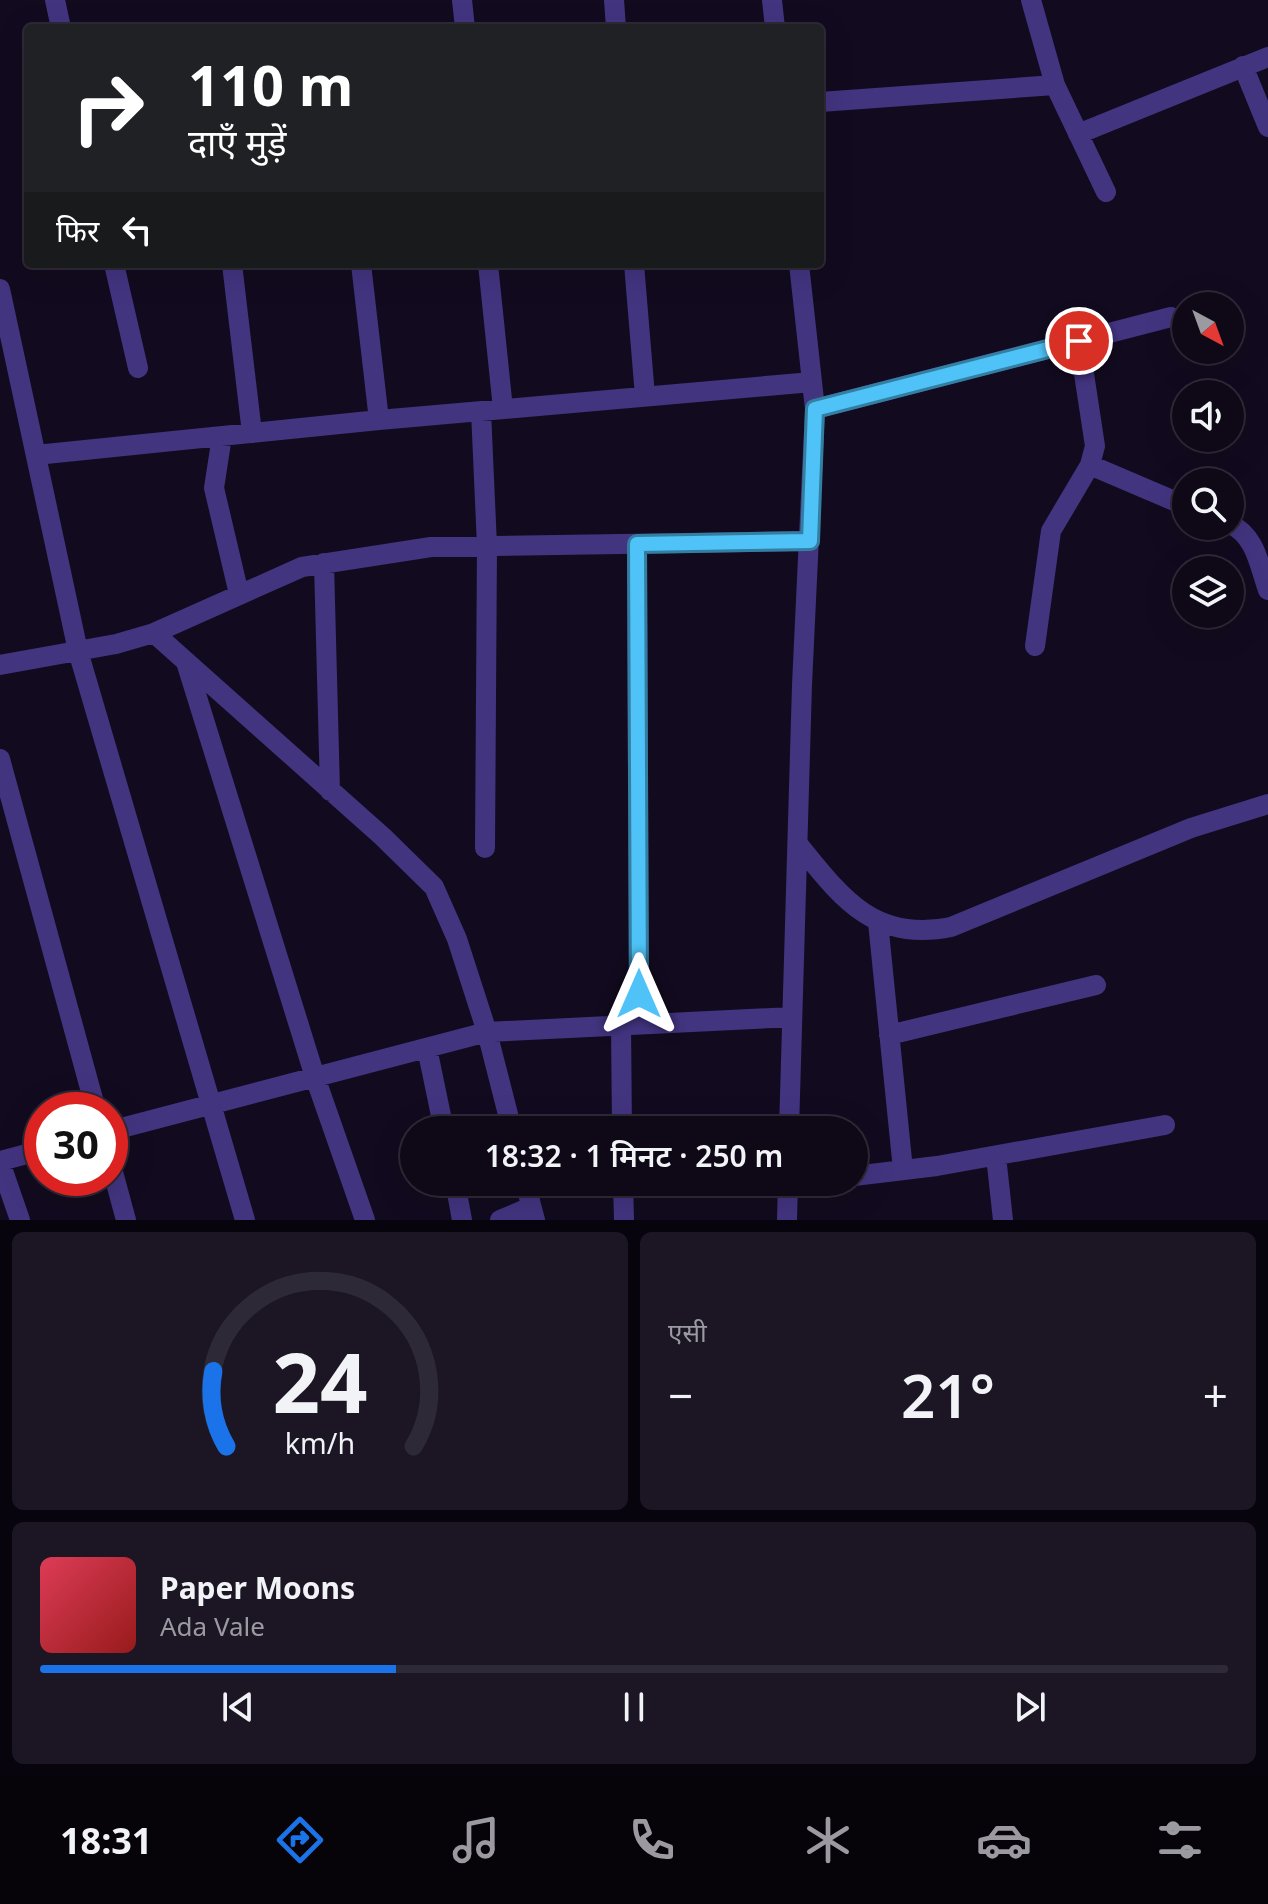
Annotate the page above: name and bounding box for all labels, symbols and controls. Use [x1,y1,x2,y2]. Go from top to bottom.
text: 110 m [188,46,353,122]
icon: right [56,56,160,160]
text: दाएँ मुड़ें [188,118,287,167]
icon: left [115,208,159,252]
text: फिर [56,210,99,251]
north arrow [1172,292,1244,364]
map controls [1172,292,1244,628]
pin [1045,307,1113,375]
icon: arrive [1057,319,1101,363]
button: sound [1172,380,1244,452]
button: search [1172,468,1244,540]
button: layers [1172,556,1244,628]
position arrow [597,952,681,1036]
speed limit sign: 30 [24,1092,128,1196]
text: 18:32 · 1 मिनट · 250 m [485,1135,783,1176]
text: एसी [668,1314,707,1350]
text: 24 [272,1324,368,1437]
text: 21° [901,1354,995,1436]
text: − [668,1365,693,1425]
text: + [1203,1365,1228,1425]
text: km/h [285,1423,355,1462]
text: Paper Moons [160,1567,355,1608]
text: Ada Vale [160,1608,265,1644]
icon: previous [216,1685,260,1729]
icon: pause [612,1685,656,1729]
icon: next [1008,1685,1052,1729]
icon: directions [272,1812,328,1868]
icon: music [448,1812,504,1868]
icon: phone [624,1812,680,1868]
icon: climate [800,1812,856,1868]
icon: car [976,1812,1032,1868]
icon: filters [1152,1812,1208,1868]
text: 18:31 [60,1816,152,1865]

